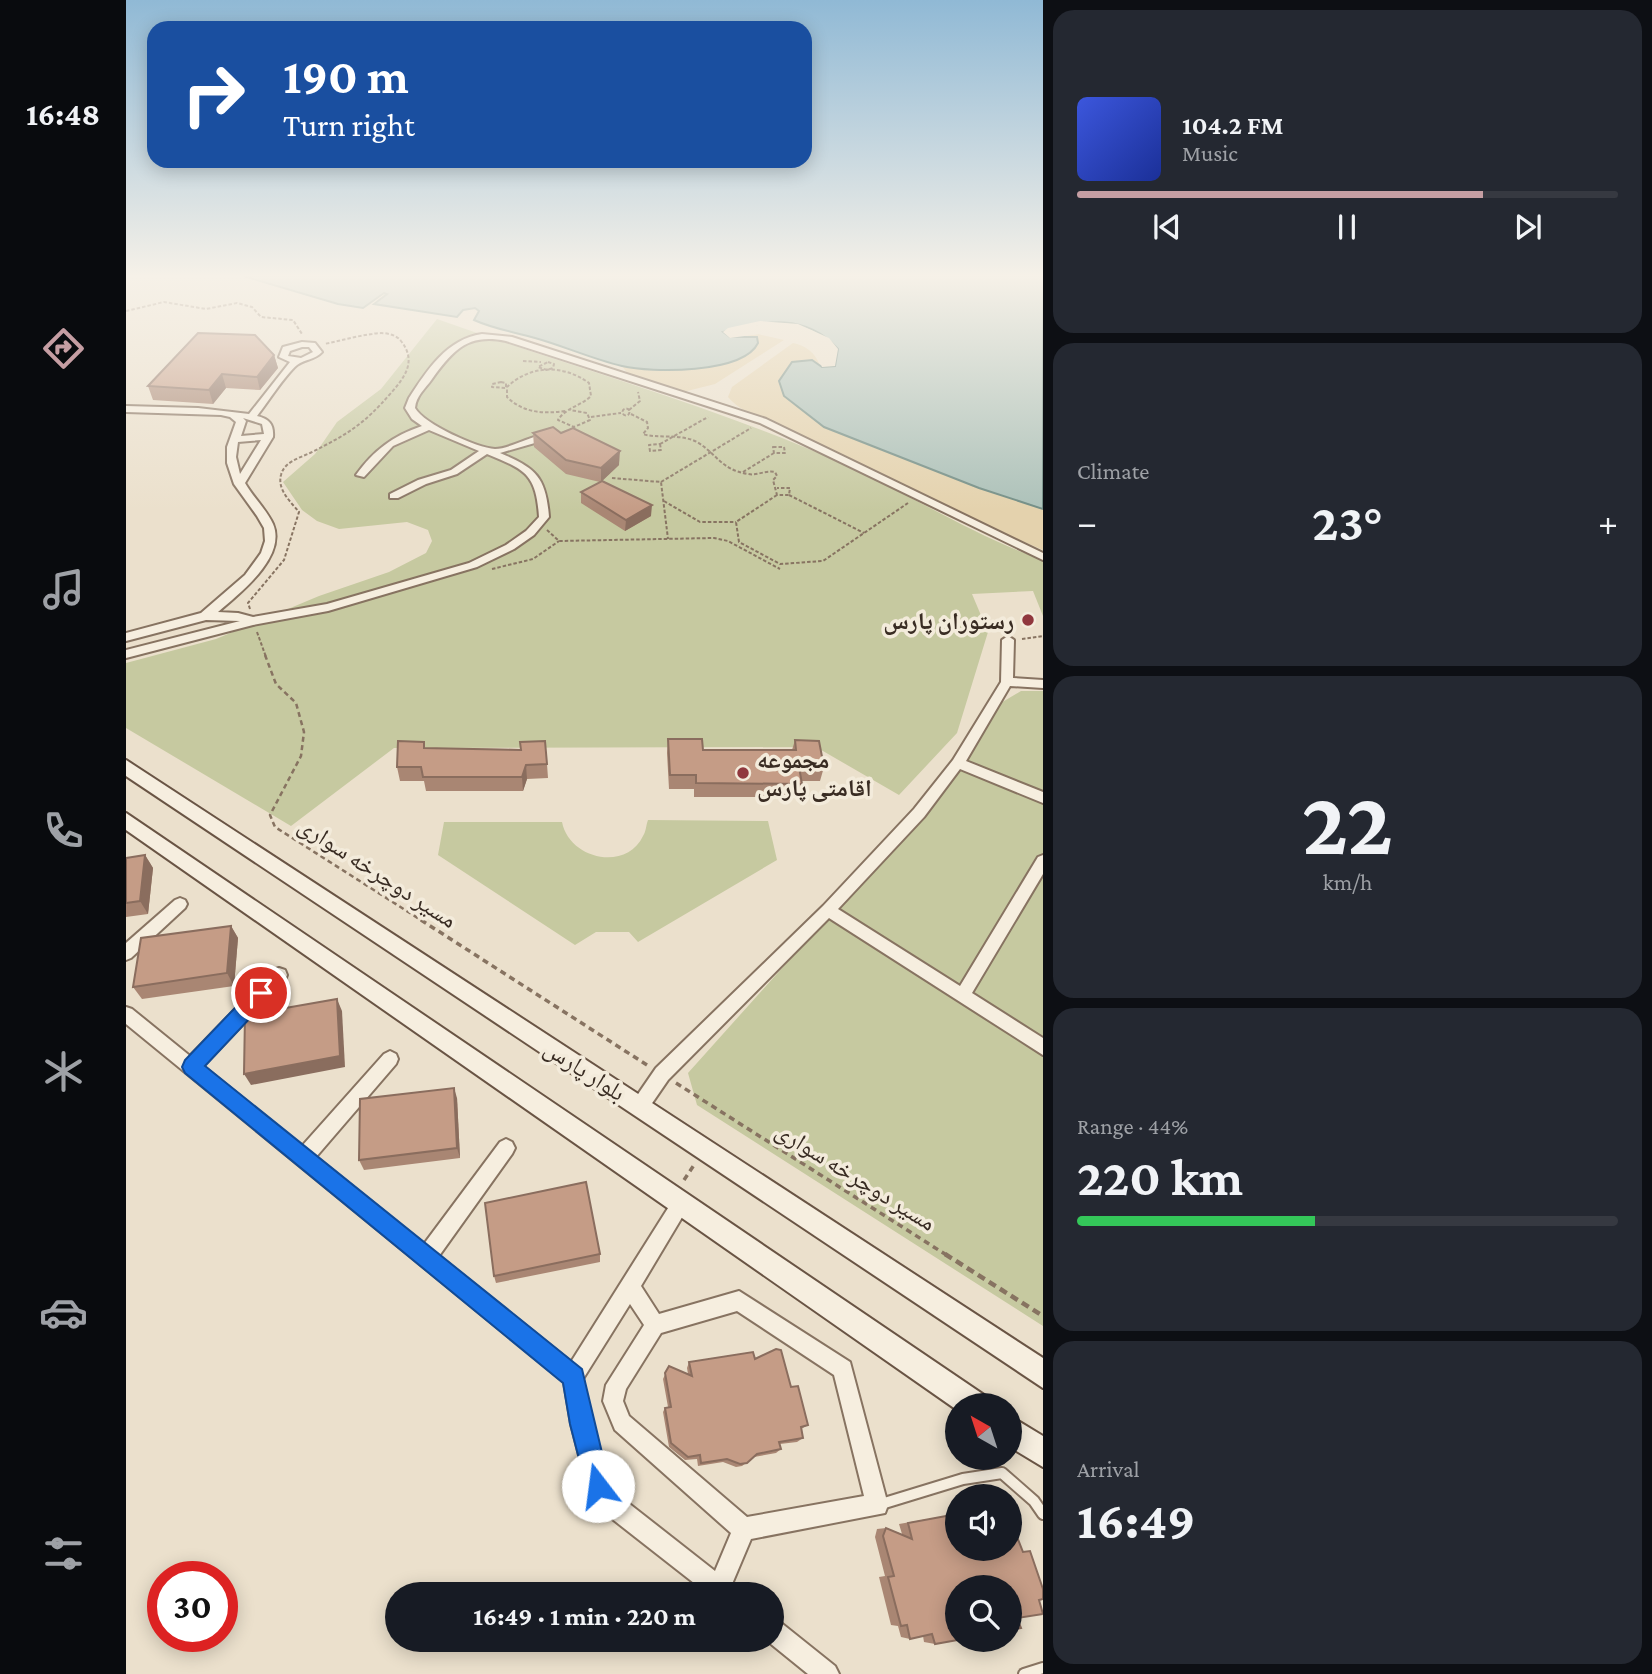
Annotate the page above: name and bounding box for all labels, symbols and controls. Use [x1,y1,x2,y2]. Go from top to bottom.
icon: right [168,49,259,140]
text: 190 m [283,49,409,104]
text: 16:48 [26,96,100,132]
text: Turn right [283,107,415,143]
text: 104.2 FM [1182,111,1283,140]
text: Music [1182,140,1238,166]
icon: previous [1148,208,1186,246]
icon: pause [1328,208,1366,246]
icon: next [1509,208,1547,246]
icon: directions [39,324,88,373]
text: Climate [1077,458,1149,484]
text: 23° [1312,493,1383,551]
text: − [1077,501,1097,543]
text: + [1598,501,1618,543]
icon: music [39,565,88,614]
place label: رستوران پارس [883,607,1014,635]
marker: رستوران پارس [1020,612,1036,628]
place label: مجموعه اقامتی پارس [757,746,872,802]
marker: مجموعه اقامتی پارس [735,765,751,781]
text: 22 [1302,772,1393,874]
icon: phone [39,806,88,855]
street label: مسیر دوچرخه سواری [293,811,462,934]
text: km/h [1323,869,1372,895]
pin [231,963,291,1023]
icon: arrive [242,974,280,1012]
street label: بلوار پارس [539,1034,631,1107]
icon: climate [39,1047,88,1096]
text: Range · 44% [1077,1113,1188,1139]
street label: مسیر دوچرخه سواری [771,1116,941,1237]
text: 220 km [1077,1148,1243,1206]
icon: car [39,1288,88,1337]
north arrow [945,1393,1022,1470]
map controls [945,1393,1022,1652]
position arrow [561,1449,635,1523]
text: Arrival [1077,1456,1140,1482]
button: sound [945,1484,1022,1561]
text: 16:49 [1077,1491,1195,1549]
icon: filters [39,1529,88,1578]
speed limit sign: 30 [147,1561,238,1652]
button: search [945,1575,1022,1652]
text: 16:49 · 1 min · 220 m [473,1602,696,1631]

